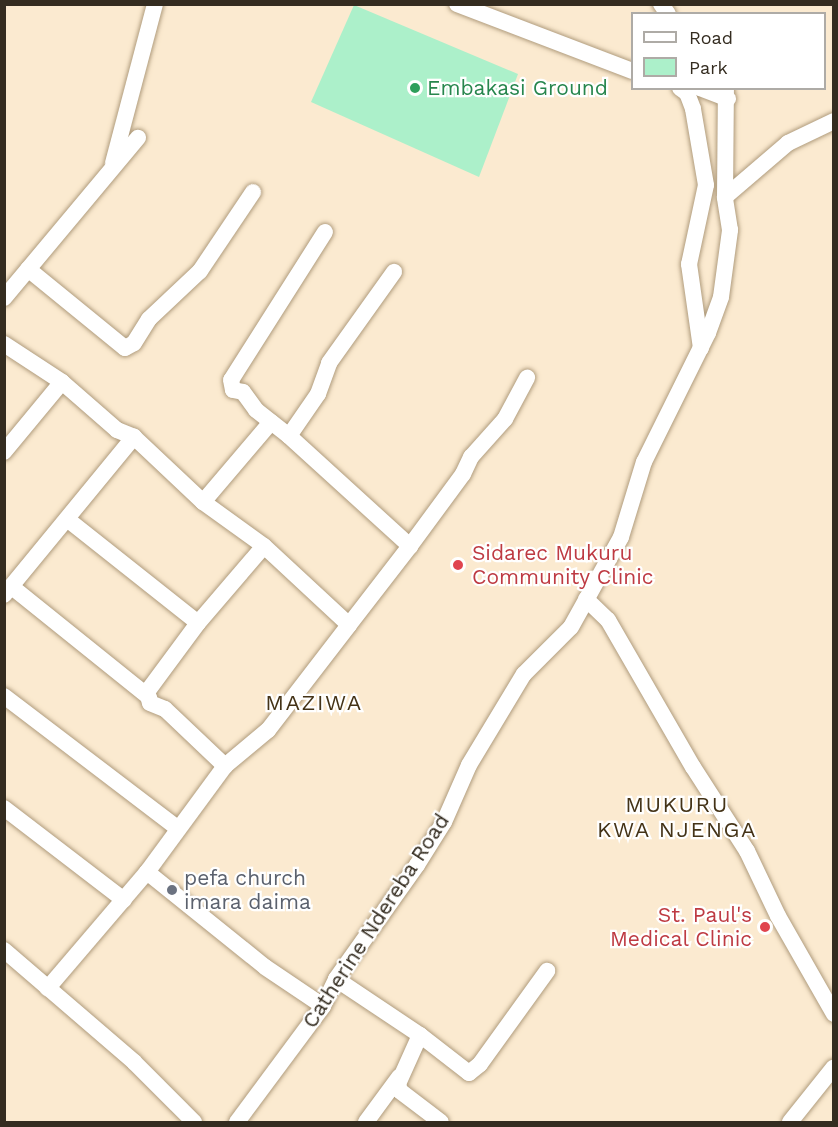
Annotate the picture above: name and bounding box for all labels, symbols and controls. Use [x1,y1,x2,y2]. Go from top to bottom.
legend [631,12,826,90]
text: Road [689,27,733,48]
text: Park [689,57,728,78]
place label: Embakasi Ground [427,75,608,101]
marker: Embakasi Ground [408,81,422,95]
place label: Sidarec Mukuru Community Clinic [472,540,654,590]
marker: Sidarec Mukuru Community Clinic [449,556,467,574]
district label: MAZIWA [265,690,363,716]
district label: MUKURU KWA NJENGA [597,791,757,842]
street label: Catherine Ndereba Road [297,809,455,1033]
place label: pefa church imara daima [184,865,311,915]
marker: pefa church imara daima [165,883,179,897]
place label: St. Paul's Medical Clinic [609,902,752,952]
marker: St. Paul's Medical Clinic [756,918,774,936]

